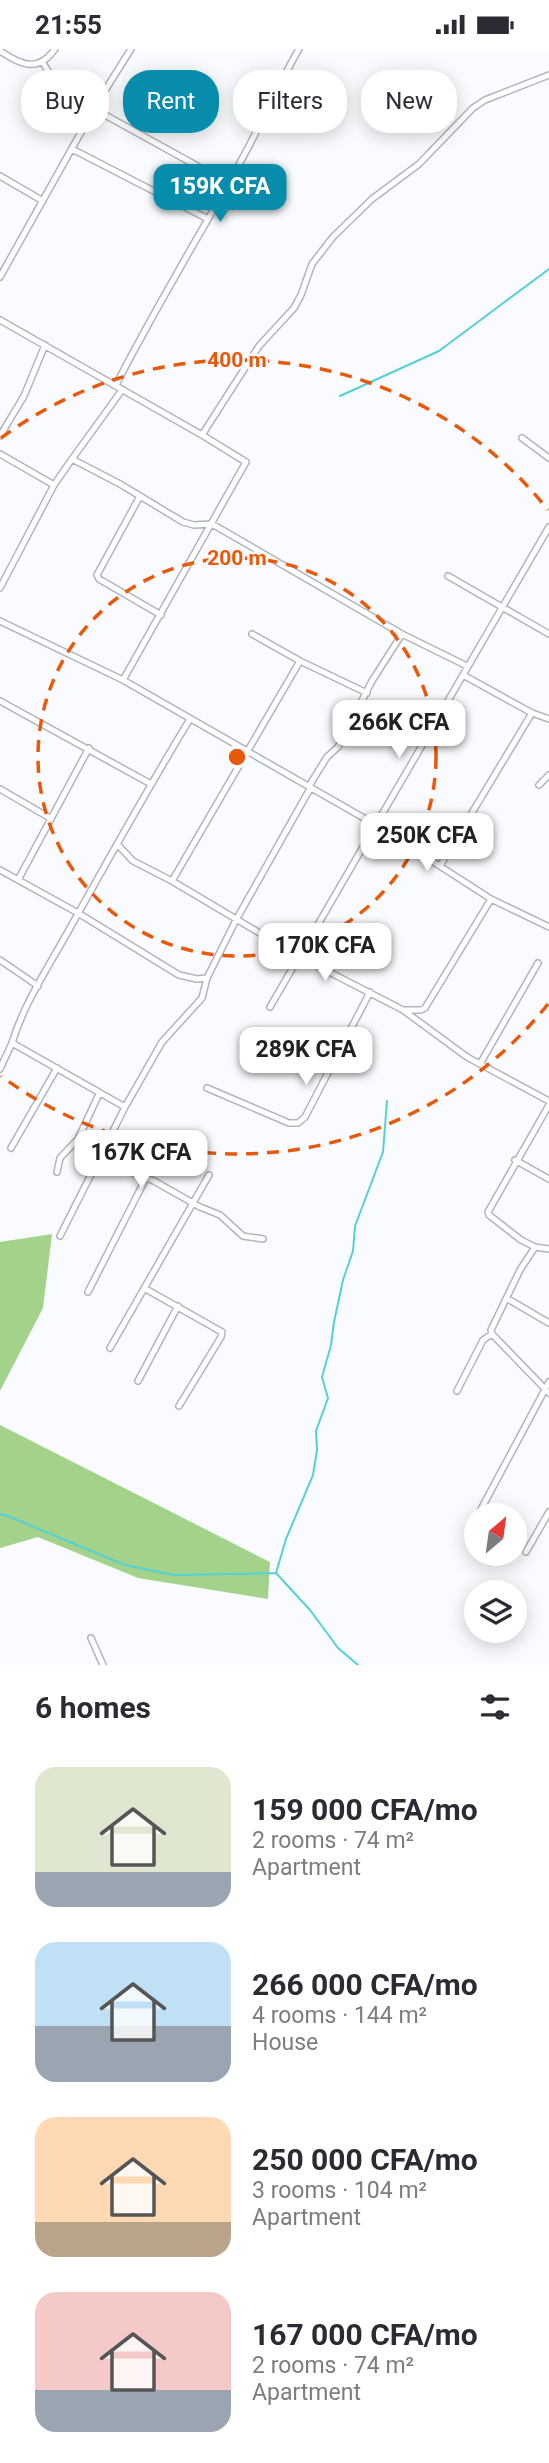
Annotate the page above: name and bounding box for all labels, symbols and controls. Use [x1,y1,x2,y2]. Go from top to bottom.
text: 21:55 [35,10,102,40]
chip: Buy [21,70,109,133]
chip: Rent [123,70,219,133]
chip: Filters [233,70,347,133]
chip: New [361,70,457,133]
pin: 159K CFA [148,165,292,224]
text: 159K CFA [170,173,270,200]
text: 400 m [207,348,267,372]
text: 200 m [207,546,267,570]
pin: 266K CFA [327,701,471,760]
text: 266K CFA [349,709,449,736]
centre of rings [225,745,249,769]
pin: 250K CFA [355,813,499,873]
text: 250K CFA [377,822,477,849]
pin: 170K CFA [253,923,397,983]
text: 170K CFA [275,932,375,959]
pin: 289K CFA [234,1027,378,1087]
text: 289K CFA [256,1036,356,1063]
pin: 167K CFA [69,1131,213,1190]
text: 167K CFA [91,1139,191,1166]
north arrow [464,1503,527,1566]
map controls [464,1503,527,1643]
button: layers [464,1580,527,1643]
icon: filters [476,1688,514,1726]
text: 6 homes [35,1690,151,1725]
text: 159 000 CFA/mo [252,1792,478,1827]
icon: home [91,1795,175,1879]
text: 2 rooms · 74 m² [252,1827,414,1854]
text: Apartment [252,1854,361,1881]
text: 266 000 CFA/mo [252,1967,478,2002]
icon: home [91,1970,175,2054]
text: 4 rooms · 144 m² [252,2002,427,2029]
text: House [252,2029,318,2056]
text: 250 000 CFA/mo [252,2142,478,2177]
icon: home [91,2145,175,2229]
text: 3 rooms · 104 m² [252,2177,427,2204]
text: Apartment [252,2204,361,2231]
text: 167 000 CFA/mo [252,2317,478,2352]
icon: home [91,2320,175,2404]
text: 2 rooms · 74 m² [252,2352,414,2379]
text: Apartment [252,2379,361,2406]

